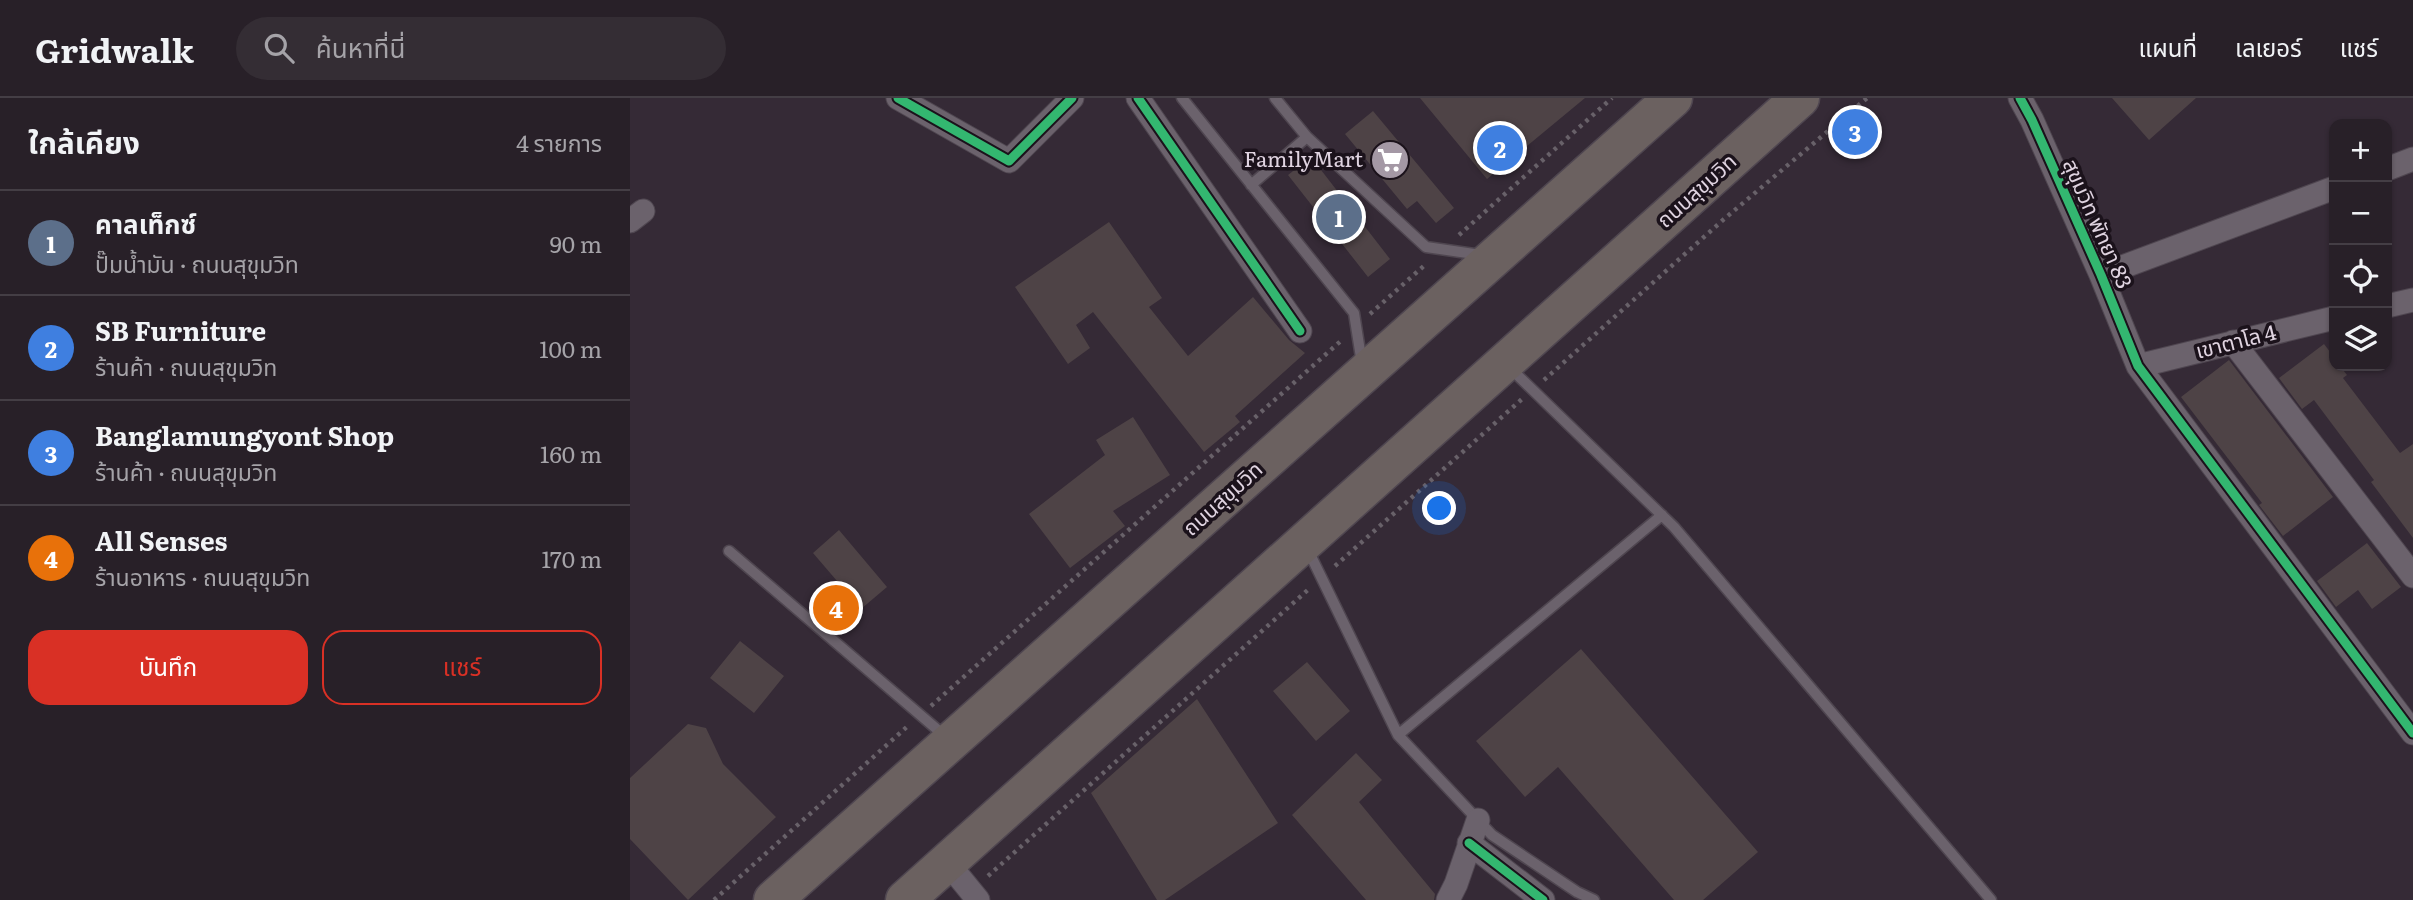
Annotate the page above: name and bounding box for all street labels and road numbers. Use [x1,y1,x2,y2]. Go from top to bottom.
street label: ถนนสุขุมวิท [1649,145,1742,233]
street label: สุขุมวิท พัทยา 83 [2057,153,2142,293]
street label: เขาตาโล 4 [2192,315,2279,365]
street label: ถนนสุขุมวิท [1175,453,1268,541]

